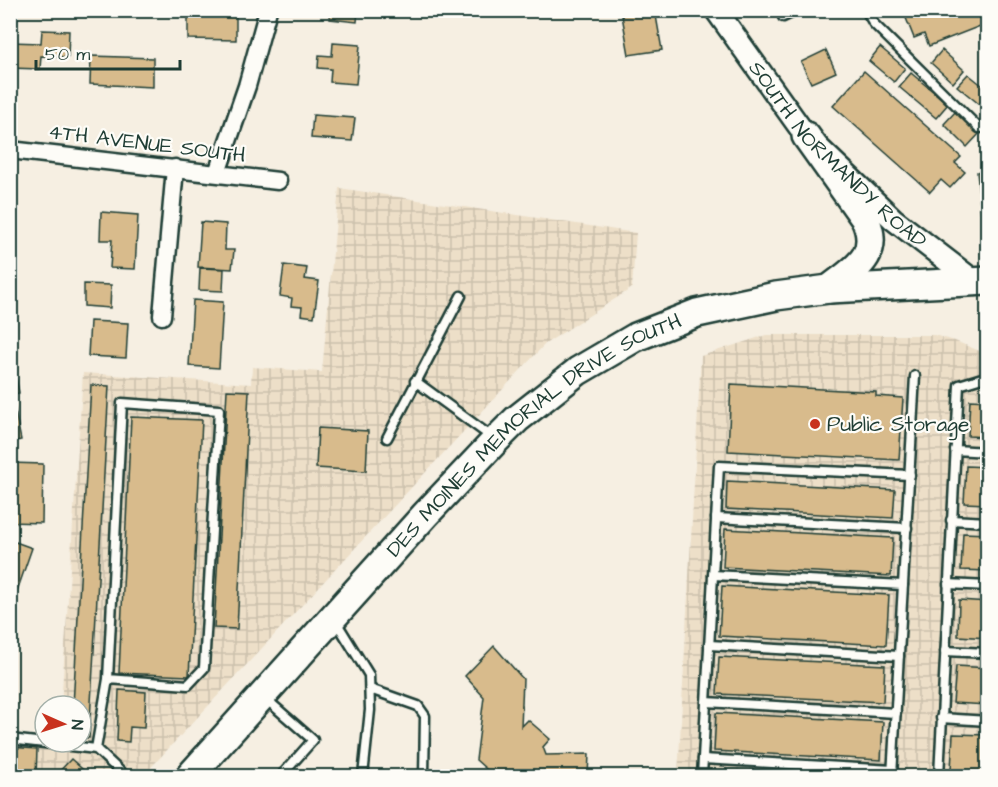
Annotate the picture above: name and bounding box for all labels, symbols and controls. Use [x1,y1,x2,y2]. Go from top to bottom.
scale bar [36,33,180,71]
text: 50 m [45,42,90,67]
street label: SOUTH NORMANDY ROAD [742,55,933,255]
street label: 4TH AVENUE SOUTH [47,117,247,170]
street label: DES MOINES MEMORIAL DRIVE SOUTH [380,306,686,563]
place label: Public Storage [827,410,969,441]
marker: Public Storage [808,417,822,431]
north arrow [33,694,93,754]
text: N [66,719,88,730]

